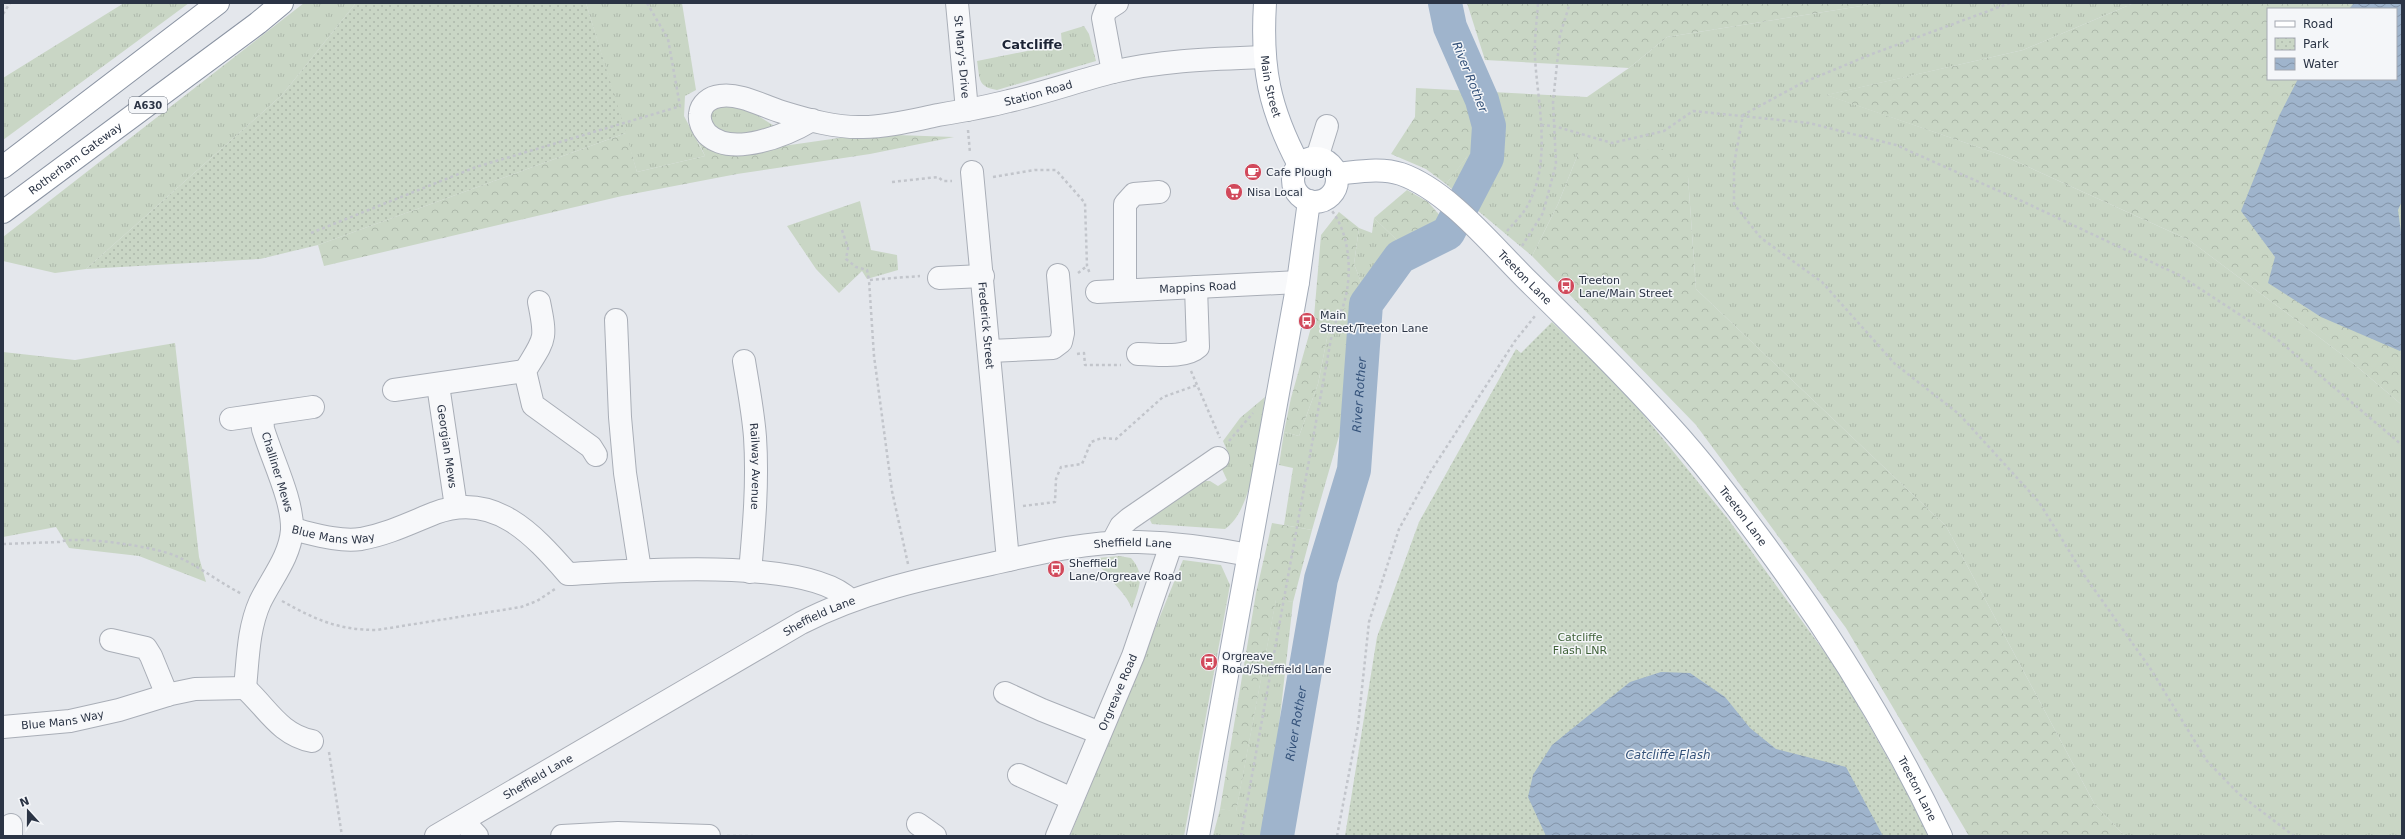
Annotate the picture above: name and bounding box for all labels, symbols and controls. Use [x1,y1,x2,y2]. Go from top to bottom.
legend [2267,8,2397,80]
street label: St Mary's Drive [952,14,972,99]
text: Road [2303,17,2333,31]
district label: Catcliffe [1002,37,1062,52]
text: Park [2303,37,2329,51]
water label: River Rother [1449,40,1491,115]
street label: Main Street [1258,55,1284,120]
text: Water [2303,57,2339,71]
street label: Station Road [1003,77,1074,109]
road number: A630 [129,97,167,113]
street label: Rotherham Gateway [26,119,125,197]
cafe icon: Cafe Plough [1243,162,1263,182]
place label: Cafe Plough [1266,166,1332,179]
supermarket icon: Nisa Local [1224,182,1244,202]
place label: Nisa Local [1247,186,1303,199]
street label: Treeton Lane [1495,247,1555,307]
place label: Treeton Lane/Main Street [1578,274,1673,300]
bus stop icon: Treeton Lane/Main Street [1556,276,1576,296]
street label: Mappins Road [1159,279,1237,295]
street label: Frederick Street [976,281,997,370]
place label: Main Street/Treeton Lane [1320,309,1428,335]
bus stop icon: Main Street/Treeton Lane [1297,311,1317,331]
water label: River Rother [1350,356,1369,433]
street label: Georgian Mews [434,403,460,489]
street label: Railway Avenue [747,422,763,510]
street label: Challiner Mews [259,430,295,514]
street label: Treeton Lane [1716,483,1770,549]
street label: Blue Mans Way [290,523,377,546]
street label: Sheffield Lane [1093,535,1173,551]
place label: Sheffield Lane/Orgreave Road [1069,557,1181,583]
bus stop icon: Sheffield Lane/Orgreave Road [1046,559,1066,579]
street label: Sheffield Lane [781,594,857,639]
park label: Catcliffe Flash LNR [1553,631,1608,657]
place label: Orgreave Road/Sheffield Lane [1222,650,1332,676]
street label: Orgreave Road [1096,652,1140,733]
bus stop icon: Orgreave Road/Sheffield Lane [1199,652,1219,672]
water label: River Rother [1283,684,1310,762]
street label: Blue Mans Way [20,707,106,732]
water label: Catcliffe Flash [1625,748,1711,762]
street label: Sheffield Lane [501,751,575,802]
street label: Treeton Lane [1895,753,1939,823]
north arrow [8,791,48,831]
text: N [18,794,31,810]

